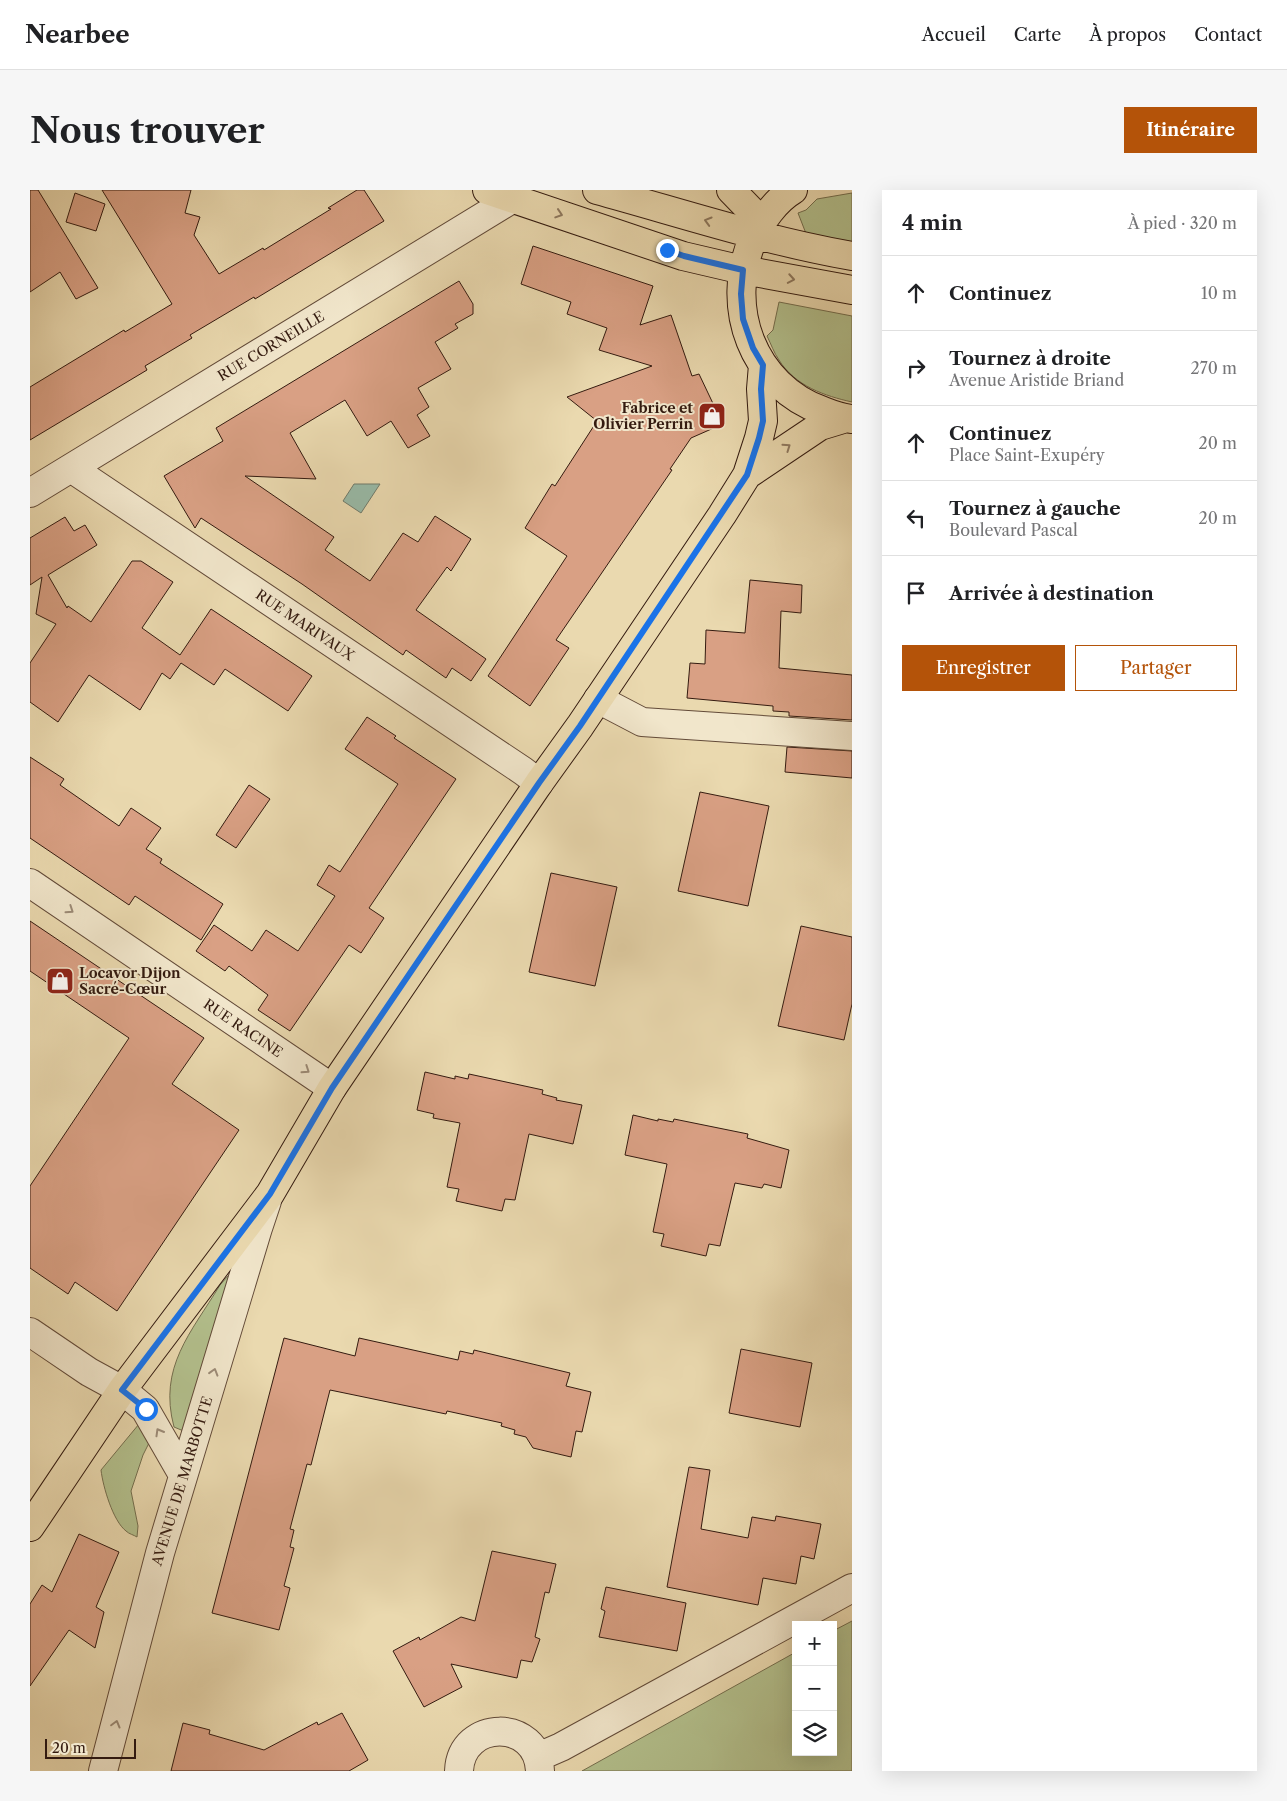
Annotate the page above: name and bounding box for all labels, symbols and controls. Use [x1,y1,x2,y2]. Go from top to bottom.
text: Nearbee [25,20,130,49]
text: Accueil [922,24,986,46]
text: Carte [1014,24,1061,46]
text: À propos [1089,24,1166,46]
text: Contact [1194,24,1262,46]
button: Itinéraire [1124,107,1257,153]
text: Nous trouver [30,109,265,152]
one-way arrow [554,208,562,218]
text: 4 min [902,210,963,235]
text: À pied · 320 m [1128,213,1237,233]
one-way arrow [704,216,713,227]
route end [656,239,679,262]
one-way arrow [786,273,795,283]
icon: ahead [902,279,930,307]
text: Continuez [949,282,1051,305]
text: 10 m [1201,283,1237,303]
street label: RUE CORNEILLE [214,307,328,385]
text: Tournez à droite [949,347,1111,370]
icon: right [902,354,930,382]
text: 270 m [1191,358,1237,378]
text: Avenue Aristide Briand [949,370,1124,390]
place label: Fabrice et Olivier Perrin [593,399,693,433]
shop icon: Fabrice et Olivier Perrin [697,401,727,431]
text: Continuez [949,422,1051,445]
icon: ahead [902,429,930,457]
text: 20 m [1198,433,1237,453]
one-way arrow [781,444,791,453]
text: Place Saint-Exupéry [949,445,1105,465]
text: Tournez à gauche [949,497,1121,520]
icon: left [902,504,930,532]
text: 20 m [1198,508,1237,528]
text: Boulevard Pascal [949,520,1078,540]
icon: arrive [902,579,930,607]
text: Arrivée à destination [949,582,1154,605]
street label: RUE MARIVAUX [252,585,358,665]
button: Enregistrer [902,645,1065,691]
button: Partager [1075,645,1237,691]
one-way arrow [65,904,74,913]
place label: Locavor Dijon Sacré-Cœur [79,964,181,998]
shop icon: Locavor Dijon Sacré-Cœur [45,966,75,996]
street label: RUE RACINE [200,995,286,1061]
one-way arrow [300,1064,310,1073]
one-way arrow [209,1368,219,1377]
street label: AVENUE DE MARBOTTE [147,1394,216,1569]
route start [135,1398,158,1421]
one-way arrow [155,1429,165,1438]
map controls [792,1621,837,1756]
button: + [792,1621,837,1666]
button: − [792,1666,837,1711]
button: layers [792,1711,837,1756]
one-way arrow [110,1720,120,1728]
scale bar [45,1736,136,1759]
text: 20 m [52,1739,86,1757]

